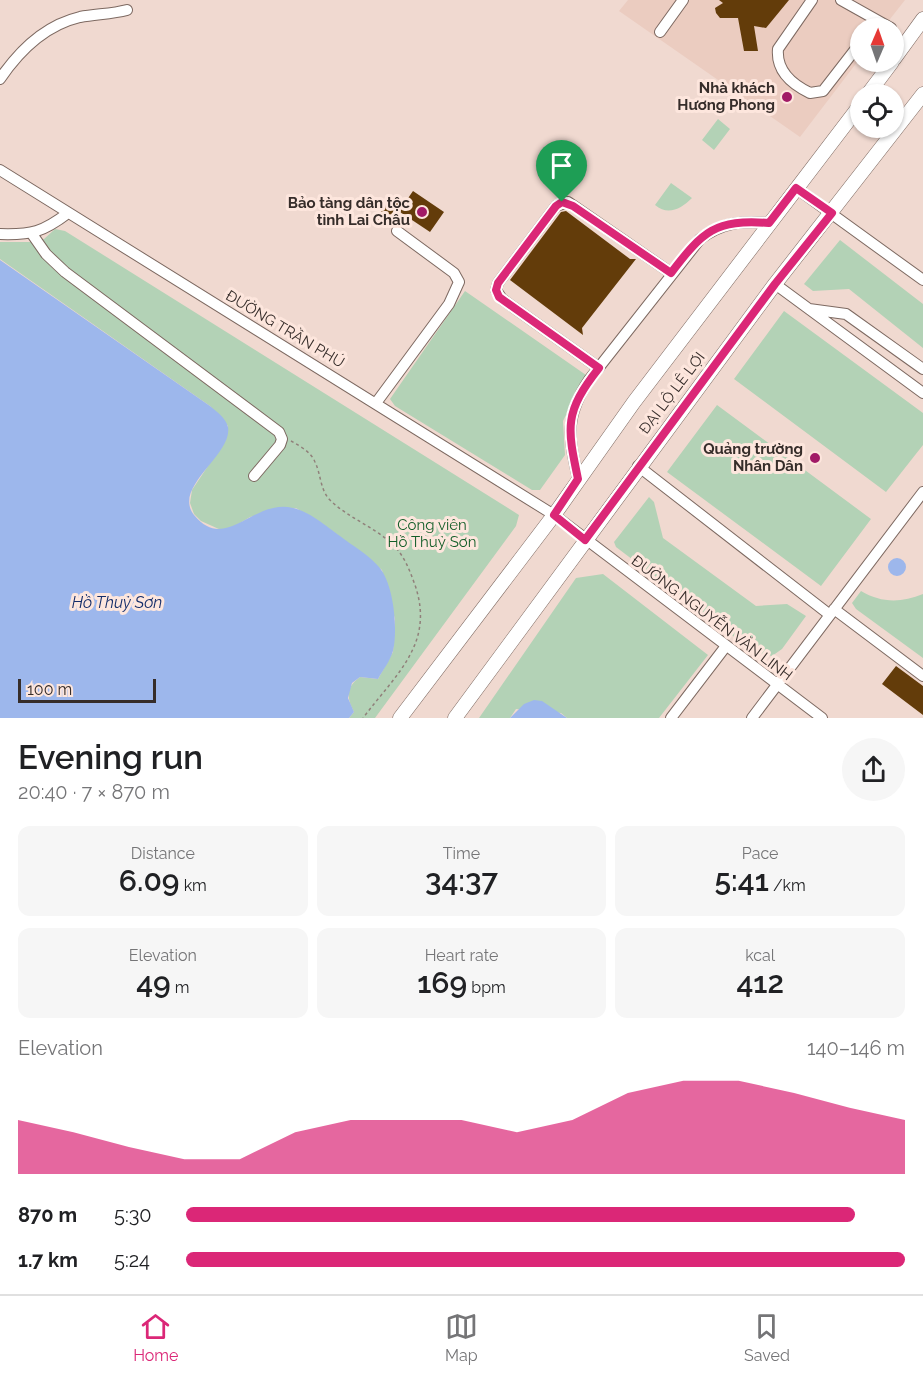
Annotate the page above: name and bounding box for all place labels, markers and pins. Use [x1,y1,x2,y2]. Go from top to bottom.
place label: Nhà khách Hương Phong [677,79,775,114]
marker: Nhà khách Hương Phong [780,90,794,104]
pin [536,140,587,202]
place label: Bảo tàng dân tộc tỉnh Lai Châu [288,194,411,229]
marker: Bảo tàng dân tộc tỉnh Lai Châu [415,205,429,219]
place label: Quảng trường Nhân Dân [703,440,803,475]
marker: Quảng trường Nhân Dân [808,451,822,465]

